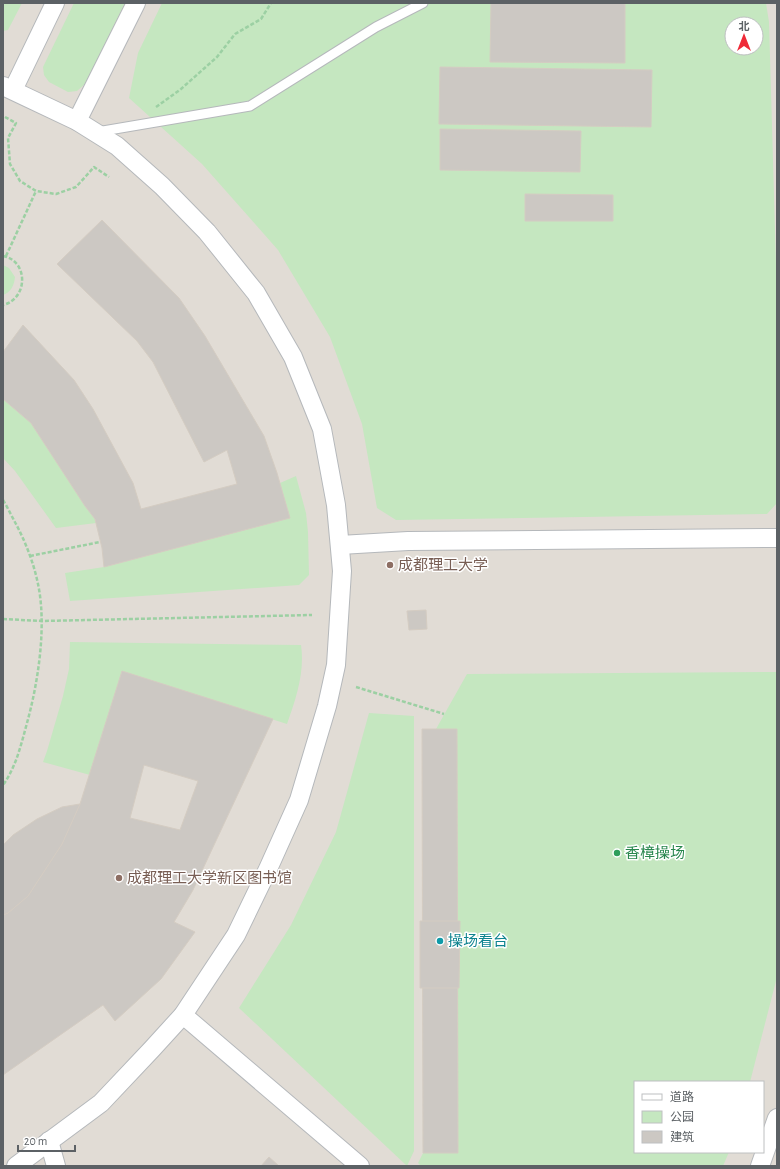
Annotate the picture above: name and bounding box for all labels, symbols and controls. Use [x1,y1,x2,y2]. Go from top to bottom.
north arrow [724,16,764,56]
text: 北 [739,21,750,32]
place label: 成都理工大学 [398,557,488,573]
marker: 成都理工大学 [385,560,395,570]
place label: 香樟操场 [625,844,685,861]
marker: 香樟操场 [612,848,622,858]
place label: 成都理工大学新区图书馆 [127,870,292,886]
marker: 成都理工大学新区图书馆 [114,873,124,883]
place label: 操场看台 [448,933,508,949]
marker: 操场看台 [435,936,445,946]
legend [634,1081,764,1153]
text: 道路 [670,1090,694,1103]
text: 公园 [670,1111,694,1123]
scale bar [18,1127,75,1153]
text: 建筑 [670,1130,694,1143]
text: 20 m [24,1135,47,1147]

